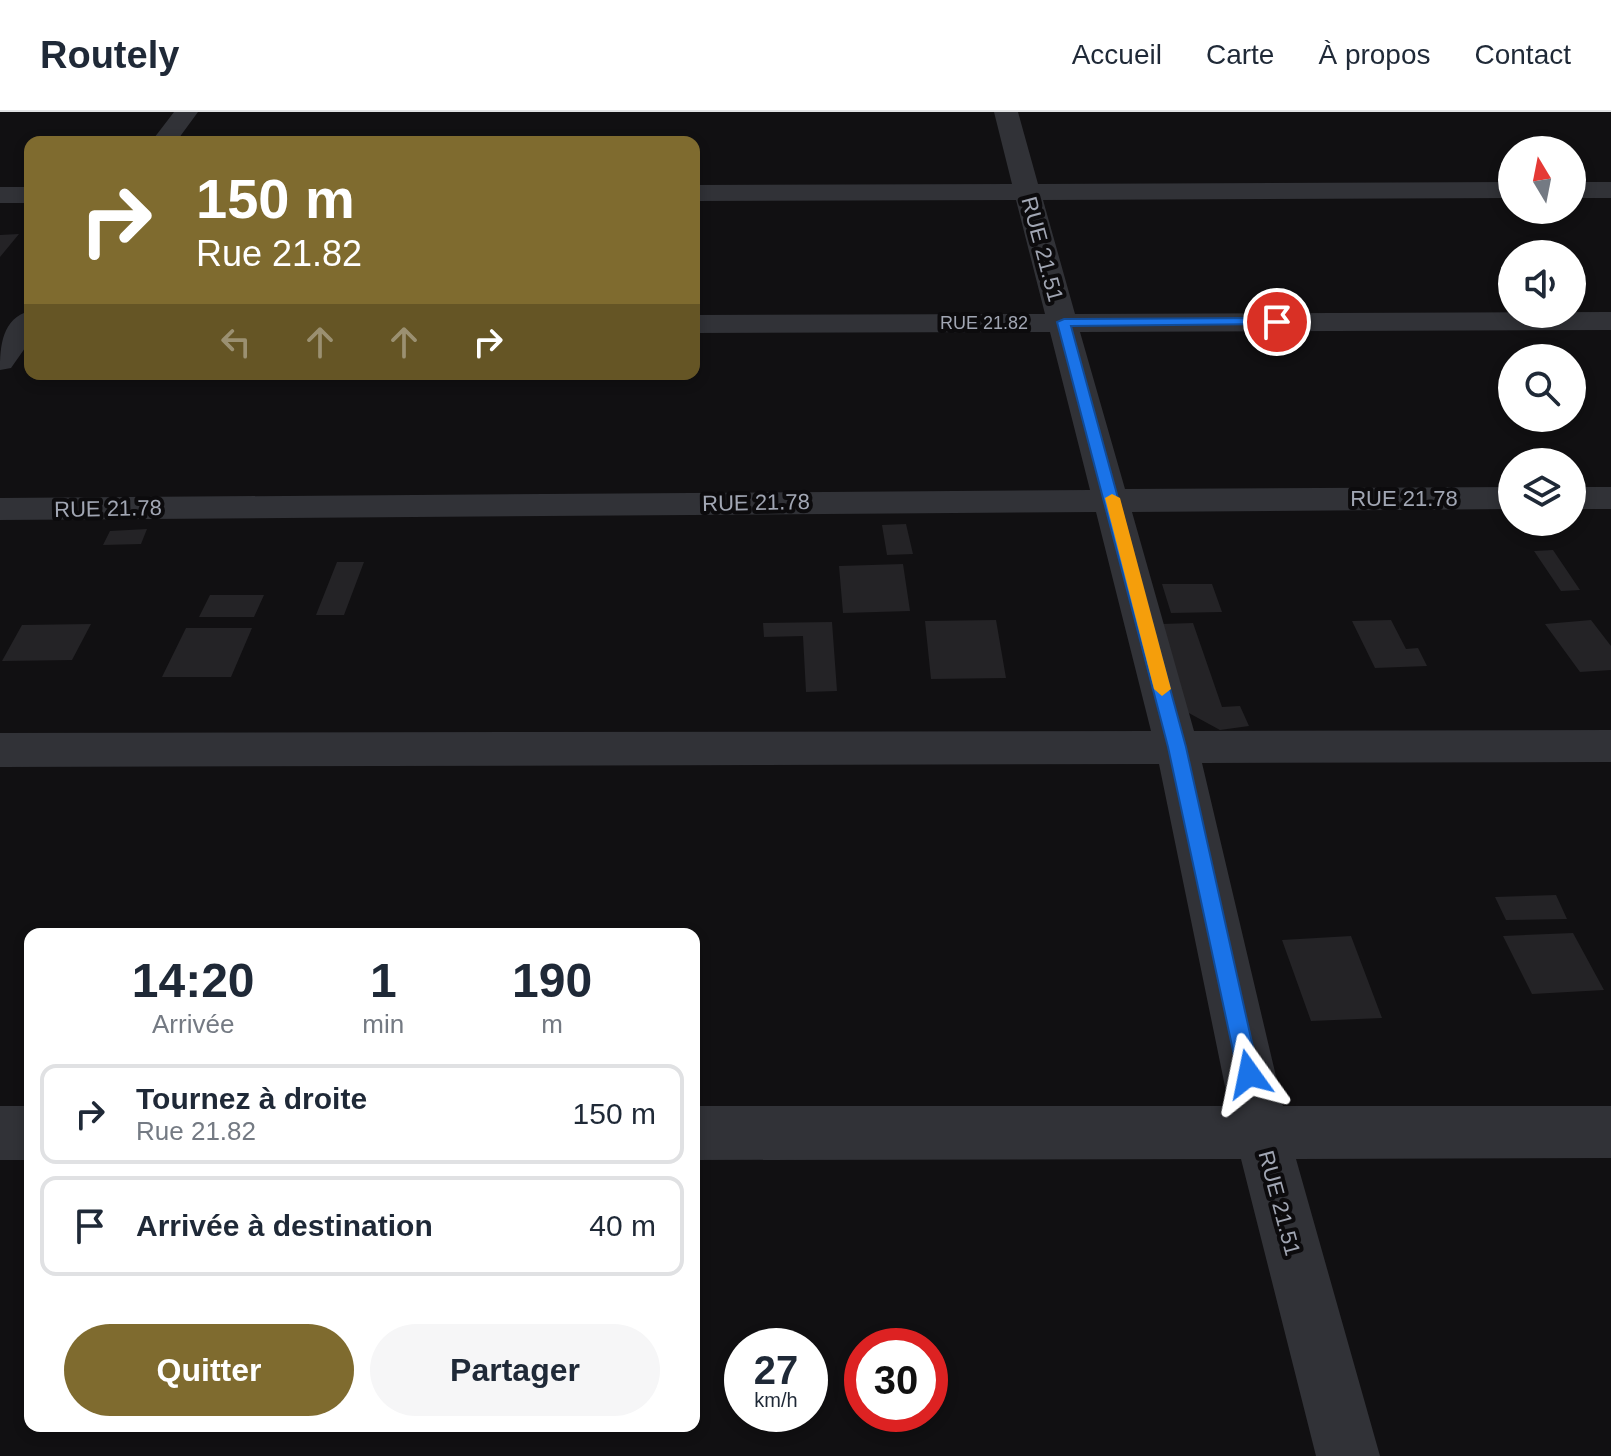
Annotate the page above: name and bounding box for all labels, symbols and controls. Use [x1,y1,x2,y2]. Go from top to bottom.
text: Routely [40,34,179,76]
text: Accueil [1072,39,1162,70]
text: Carte [1206,39,1274,70]
text: À propos [1318,39,1431,70]
text: Contact [1475,39,1571,70]
north arrow [1498,136,1586,224]
map controls [1498,136,1586,536]
text: 150 m [196,167,355,230]
icon: right [64,168,168,272]
street label: RUE 21.51 [1017,194,1069,304]
text: Rue 21.82 [196,233,362,274]
button: sound [1498,240,1586,328]
pin [1243,288,1311,356]
icon: arrive [1255,300,1299,344]
street label: RUE 21.82 [940,313,1028,333]
icon: left [214,320,258,364]
icon: ahead [298,320,342,364]
icon: ahead [382,320,426,364]
icon: right [466,320,510,364]
button: search [1498,344,1586,432]
button: layers [1498,448,1586,536]
street label: RUE 21.78 [1350,486,1458,511]
street label: RUE 21.78 [702,489,810,516]
street label: RUE 21.78 [54,495,162,522]
text: 14:20 [132,954,255,1007]
text: 1 [370,954,397,1007]
text: 190 [512,954,592,1007]
text: Arrivée [152,1009,234,1039]
text: min [362,1009,404,1039]
text: m [541,1009,563,1039]
position arrow [1207,1032,1291,1116]
text: Tournez à droite [136,1082,367,1115]
icon: right [68,1092,112,1136]
text: 150 m [573,1097,656,1130]
text: Rue 21.82 [136,1116,256,1146]
street label: RUE 21.51 [1254,1148,1306,1258]
icon: arrive [68,1204,112,1248]
text: Arrivée à destination [136,1209,433,1242]
text: 40 m [589,1209,656,1242]
button: Quitter [64,1324,354,1416]
button: Partager [370,1324,660,1416]
speed limit sign: 30 [844,1328,948,1432]
text: 27 [754,1348,798,1392]
text: km/h [754,1389,798,1411]

